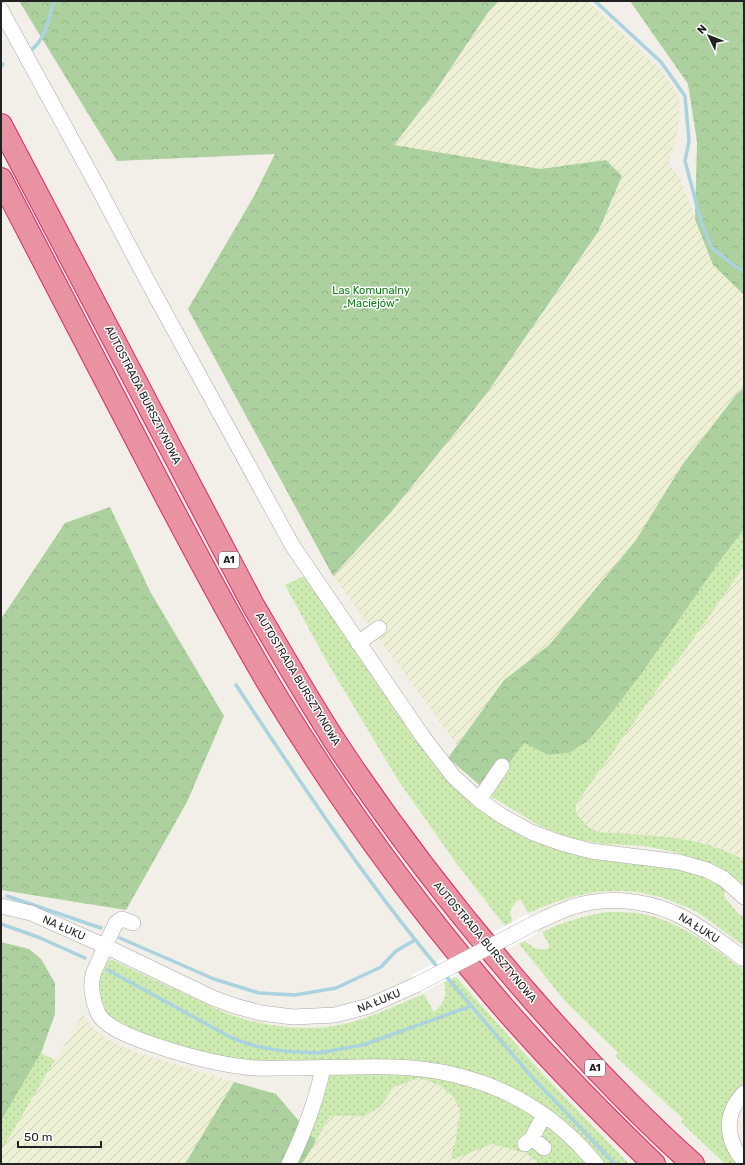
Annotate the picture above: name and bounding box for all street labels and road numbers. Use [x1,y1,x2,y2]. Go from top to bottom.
street label: AUTOSTRADA BURSZTYNOWA [102,324,184,467]
road number: A1 [219,552,239,568]
street label: AUTOSTRADA BURSZTYNOWA [253,610,343,749]
street label: AUTOSTRADA BURSZTYNOWA [431,879,540,1005]
street label: NA ŁUKU [676,910,722,946]
street label: NA ŁUKU [41,913,87,943]
street label: NA ŁUKU [355,986,403,1016]
road number: A1 [585,1060,605,1076]

